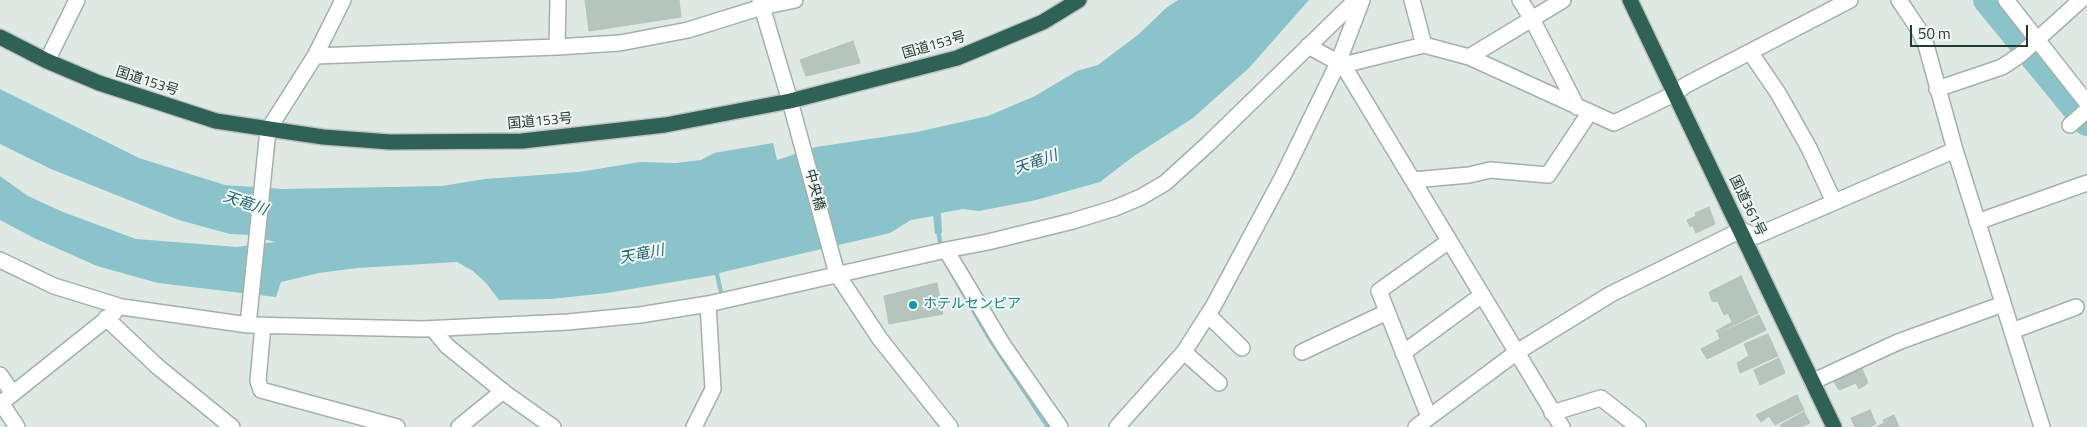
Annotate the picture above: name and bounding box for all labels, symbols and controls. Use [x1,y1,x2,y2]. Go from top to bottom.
scale bar [1912,15,2030,47]
text: 50 m [1918,22,1951,45]
street label: 国道153号 [900,29,968,63]
street label: 国道153号 [113,64,181,100]
street label: 国道153号 [507,111,573,133]
water label: 天竜川 [1012,147,1060,179]
street label: 中央橋 [800,168,828,212]
street label: 国道361号 [1725,173,1769,239]
water label: 天竜川 [221,188,269,220]
water label: 天竜川 [618,242,666,268]
place label: ホテルセンピア [923,297,1021,313]
marker: ホテルセンピア [907,299,919,311]

